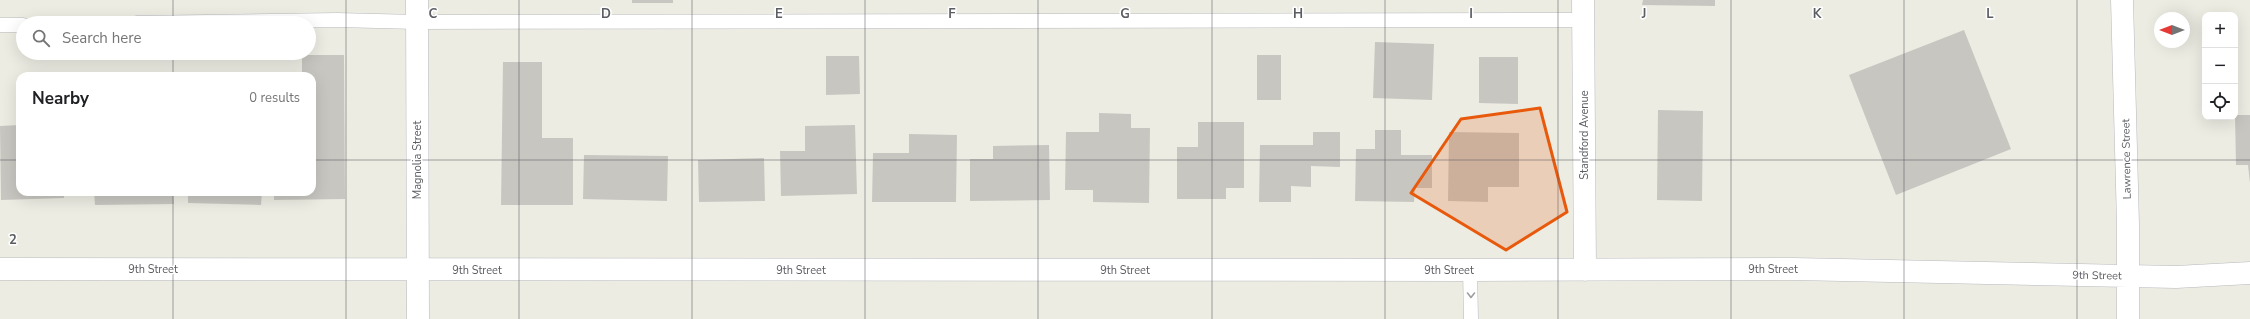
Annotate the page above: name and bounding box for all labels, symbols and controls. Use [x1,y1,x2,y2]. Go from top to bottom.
text: C [429,5,438,23]
text: D [601,5,611,23]
text: E [775,5,783,23]
text: F [948,5,956,23]
text: G [1120,5,1130,23]
text: H [1293,5,1303,23]
text: I [1469,5,1473,23]
text: J [1641,5,1646,23]
text: K [1813,5,1822,23]
text: L [1986,5,1994,23]
north arrow [2154,12,2190,48]
map controls [2202,12,2238,120]
button: + [2202,12,2238,48]
search box [16,16,316,60]
icon: search [30,27,52,49]
text: Search here [62,28,142,48]
button: − [2202,48,2238,84]
button: locate [2202,84,2238,120]
text: Nearby [32,87,89,110]
text: 0 results [249,89,300,107]
street label: Standford Avenue [1577,90,1592,180]
street label: Lawrence Street [2118,118,2135,199]
street label: Magnolia Street [410,121,425,199]
text: 2 [9,231,17,249]
street label: 9th Street [128,262,178,277]
street label: 9th Street [1748,262,1798,277]
street label: 9th Street [452,263,502,278]
street label: 9th Street [776,263,826,278]
street label: 9th Street [1100,263,1150,278]
street label: 9th Street [1424,263,1474,278]
street label: 9th Street [2072,268,2122,283]
one-way arrow [1467,292,1475,298]

